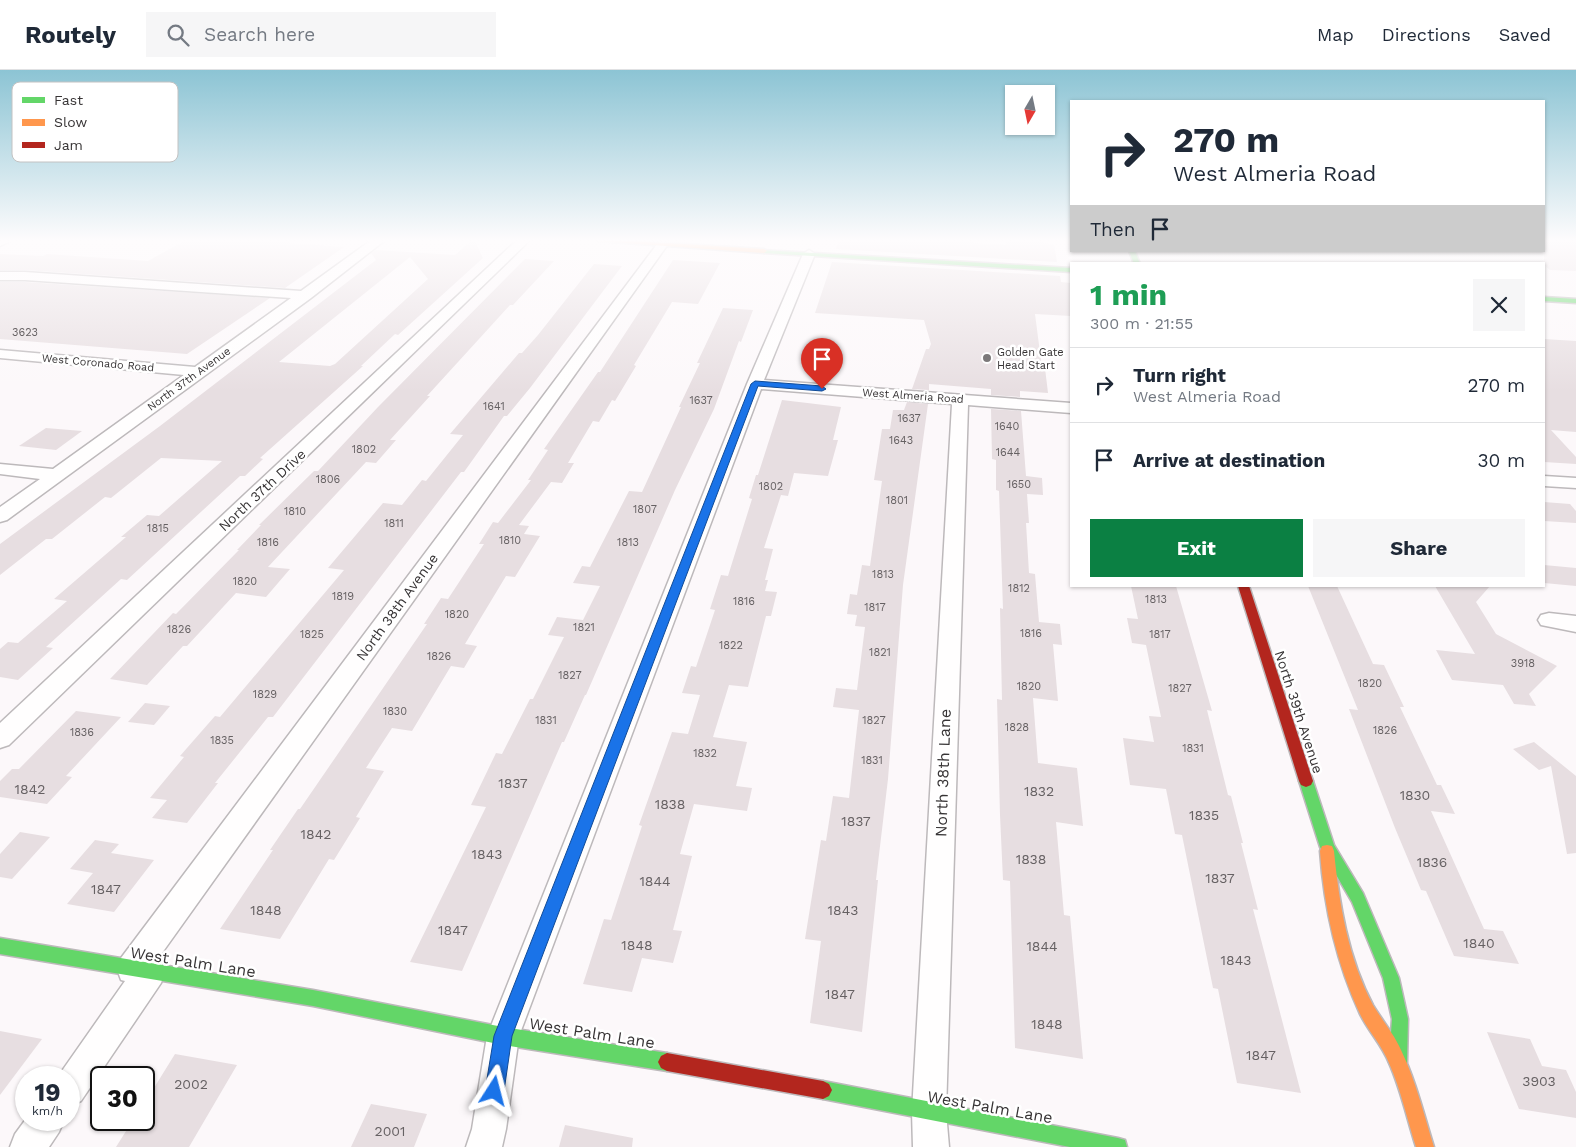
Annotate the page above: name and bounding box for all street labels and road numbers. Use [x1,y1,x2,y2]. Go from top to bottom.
street label: North 37th Avenue [145,344,233,414]
street label: West Coronado Road [41,352,155,374]
street label: West Almeria Road [862,386,964,406]
street label: North 37th Drive [215,446,309,534]
street label: North 38th Avenue [353,550,441,664]
street label: North 39th Avenue [1272,649,1326,775]
street label: North 38th Lane [931,709,955,837]
street label: West Palm Lane [129,943,257,981]
street label: West Palm Lane [528,1014,656,1052]
street label: West Palm Lane [926,1087,1054,1127]

